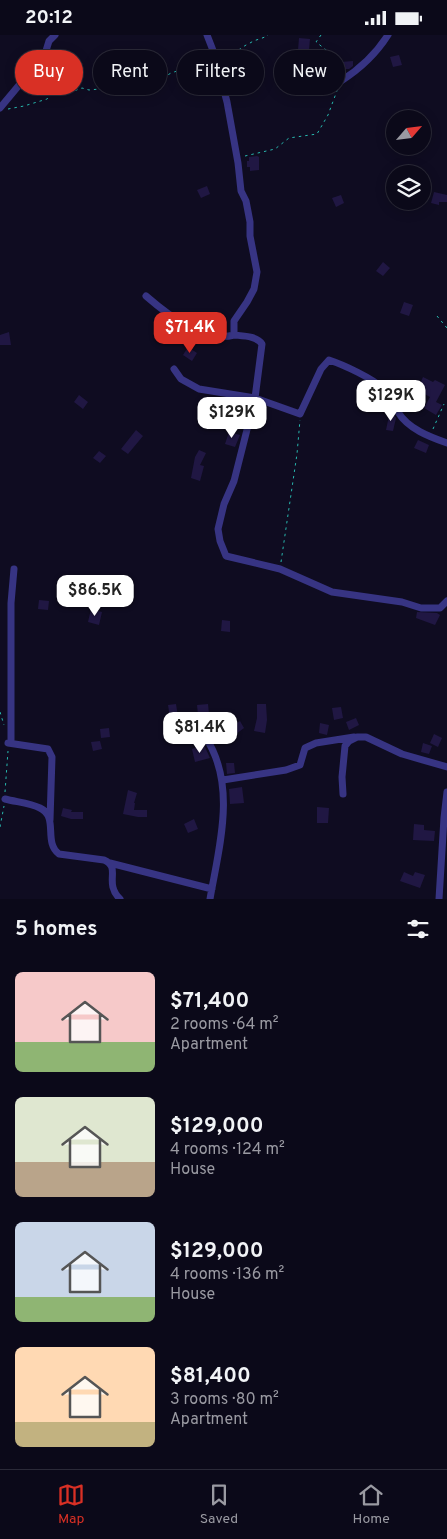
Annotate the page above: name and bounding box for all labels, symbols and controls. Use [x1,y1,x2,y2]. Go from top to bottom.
text: 20:12 [25,6,73,30]
chip: Buy [15,50,83,95]
chip: Rent [93,50,167,95]
chip: Filters [177,50,264,95]
chip: New [274,50,345,95]
north arrow [386,110,431,155]
map controls [386,110,431,210]
button: layers [386,165,431,210]
pin: $71.4K [149,311,231,354]
text: $71.4K [165,318,215,338]
pin: $129K [356,379,426,422]
text: $129K [368,386,415,406]
pin: $129K [197,397,267,439]
text: $129K [209,403,256,423]
pin: $86.5K [54,575,136,617]
text: $86.5K [68,581,122,601]
pin: $81.4K [159,711,241,754]
text: $81.4K [174,718,226,738]
icon: filters [404,915,432,943]
text: 5 homes [15,916,98,943]
text: $71,400 [170,988,249,1015]
icon: home [55,992,115,1052]
text: 2 rooms · 64 m² [170,1015,279,1035]
text: Apartment [170,1035,248,1055]
text: $129,000 [170,1113,264,1140]
icon: home [55,1117,115,1177]
text: 4 rooms · 124 m² [170,1140,285,1160]
text: House [170,1160,215,1180]
text: $129,000 [170,1238,264,1265]
icon: home [55,1242,115,1302]
text: 4 rooms · 136 m² [170,1265,284,1285]
text: House [170,1285,215,1305]
text: $81,400 [170,1363,251,1390]
icon: home [55,1367,115,1427]
text: 3 rooms · 80 m² [170,1390,279,1410]
text: Apartment [170,1410,248,1430]
tab: Map [57,1481,85,1528]
tab: Saved [200,1481,238,1528]
tab: Home [353,1481,390,1528]

